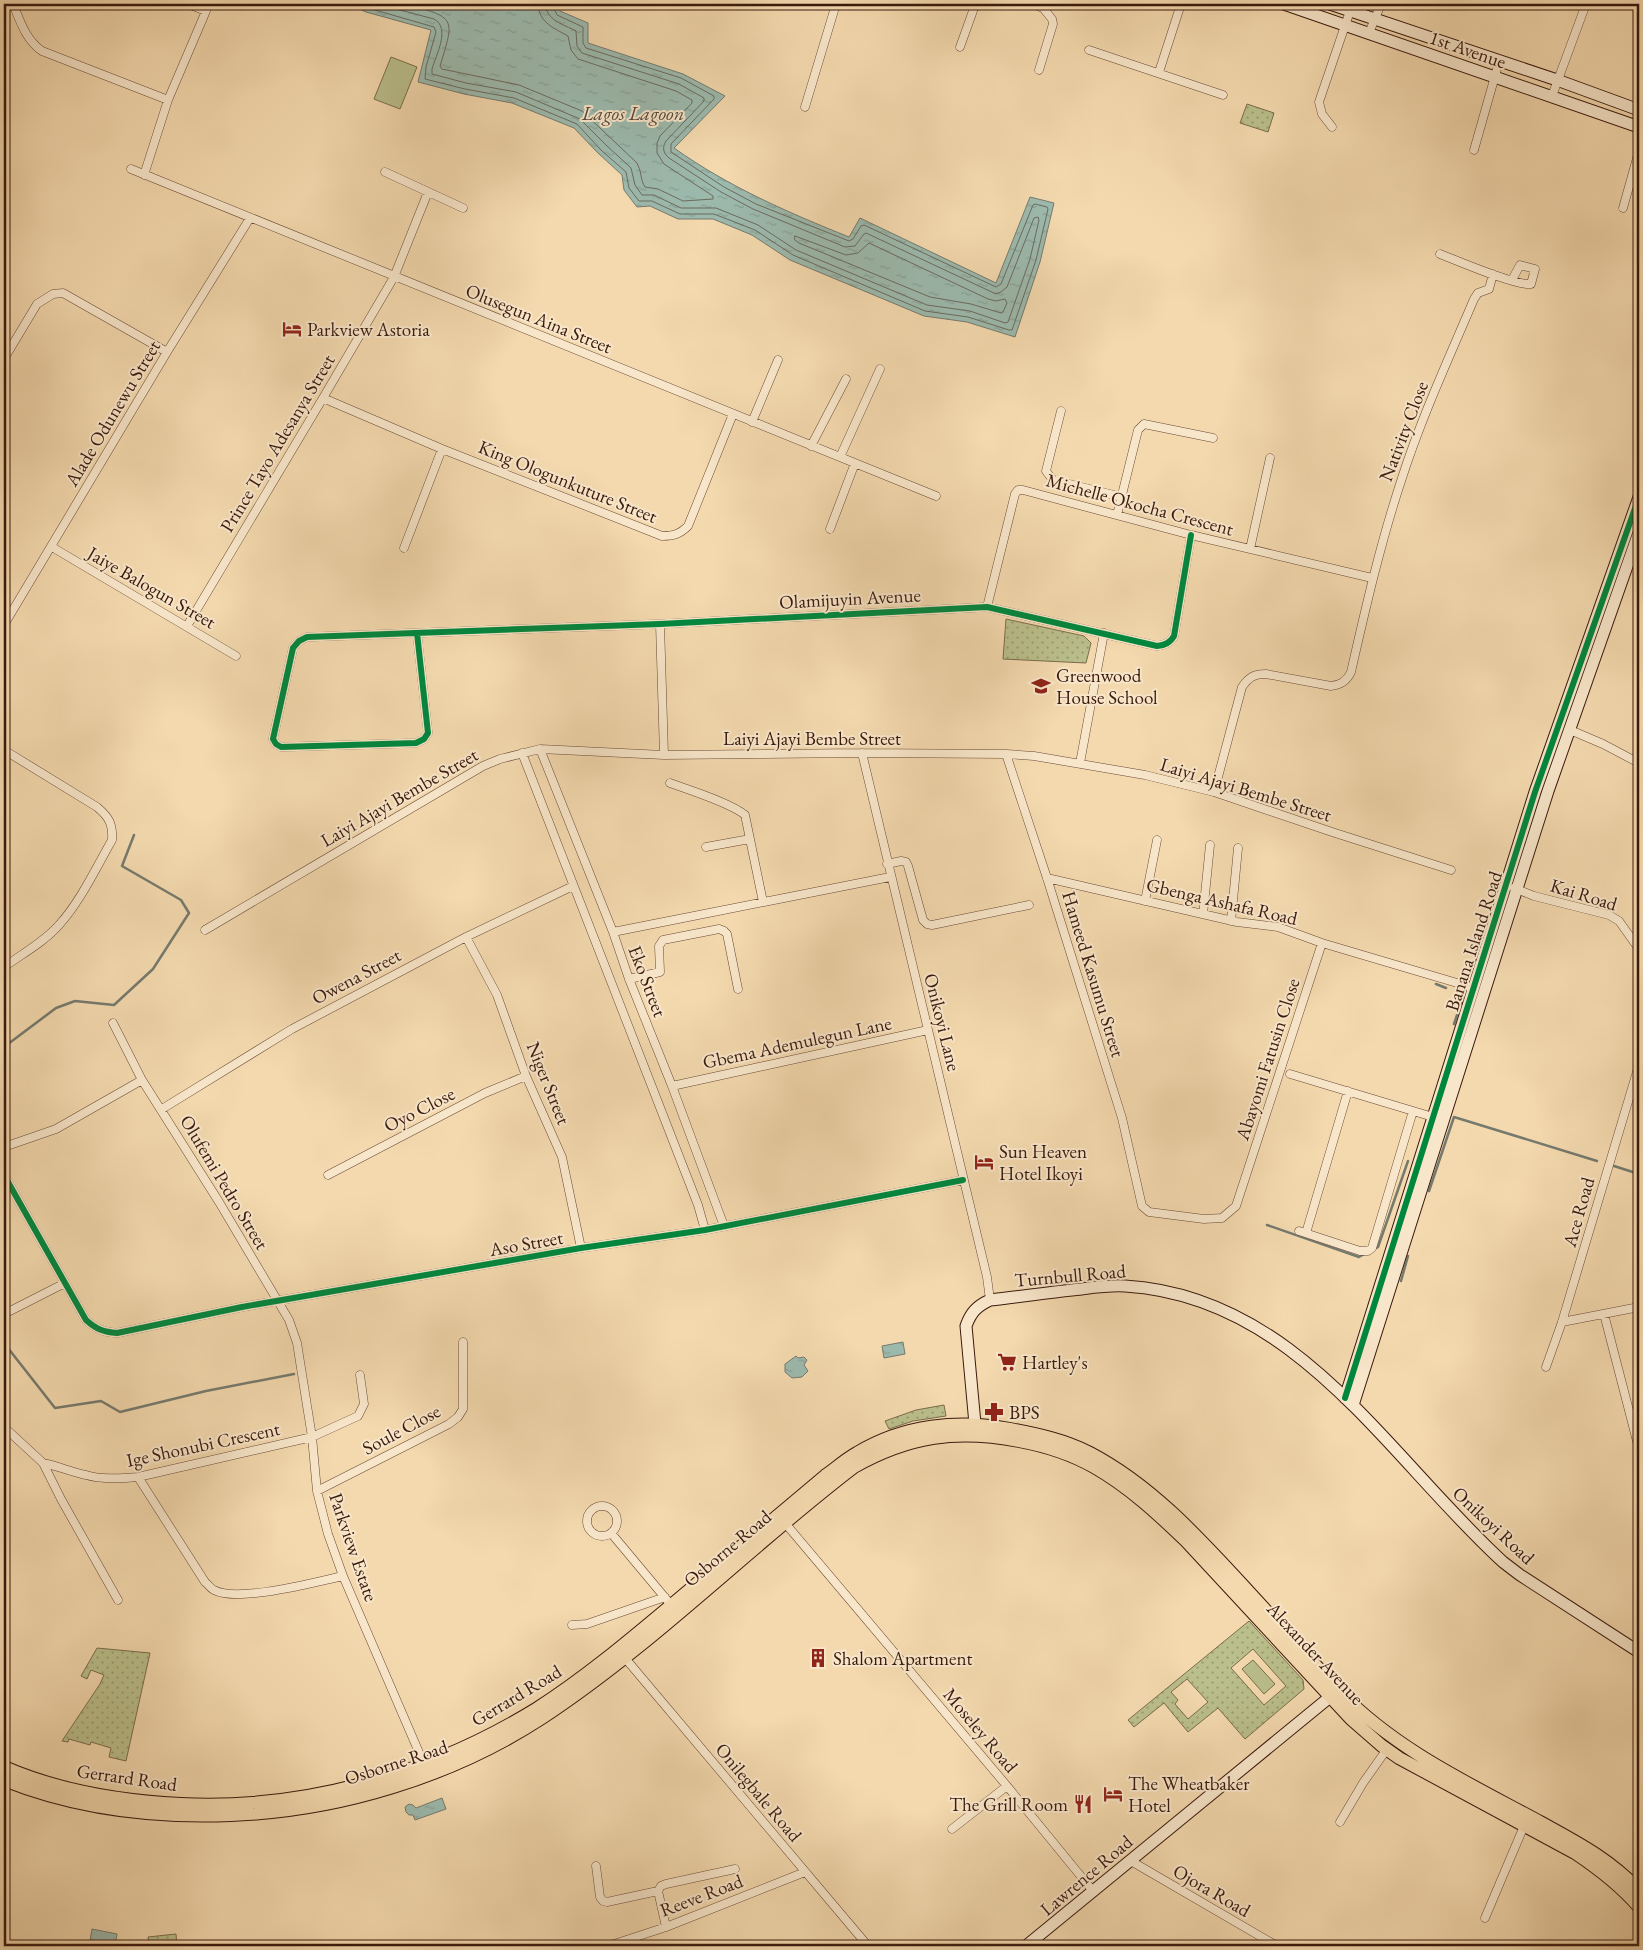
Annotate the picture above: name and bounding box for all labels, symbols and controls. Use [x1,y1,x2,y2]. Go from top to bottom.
street label: 1st Avenue [1426,25,1510,74]
water label: Lagos Lagoon [581,100,684,126]
street label: Olusegun Aina Street [462,278,616,359]
place label: Parkview Astoria [307,317,430,342]
hotel icon: Parkview Astoria [281,318,303,340]
street label: Alade Odunewu Street [58,336,166,492]
street label: Prince Tayo Adesanya Street [214,350,341,537]
street label: Nativity Close [1373,378,1434,485]
street label: King Ologunkuture Street [475,434,661,529]
street label: Michelle Okocha Crescent [1043,467,1236,542]
street label: Jaiye Balogun Street [81,540,221,634]
street label: Olamijuyin Avenue [779,582,921,615]
place label: Greenwood House School [1056,663,1158,710]
school or university icon: Greenwood House School [1030,675,1052,697]
street label: Laiyi Ajayi Bembe Street [723,726,901,751]
street label: Laiyi Ajayi Bembe Street [316,742,483,853]
street label: Laiyi Ajayi Bembe Street [1157,752,1335,827]
street label: Banana Island Road [1439,868,1508,1014]
street label: Gbenga Ashafa Road [1144,872,1300,931]
street label: Kai Road [1547,872,1621,917]
street label: Hameed Kasumu Street [1056,888,1131,1060]
street label: Owena Street [307,942,405,1010]
street label: Eko Street [623,942,673,1021]
street label: Onikoyi Lane [918,971,967,1074]
street label: Abayomi Fatusin Close [1229,975,1305,1144]
street label: Gbema Ademulegun Lane [700,1010,894,1075]
street label: Niger Street [521,1038,576,1128]
street label: Oyo Close [379,1081,459,1138]
street label: Olufemi Pedro Street [174,1110,275,1254]
place label: Sun Heaven Hotel Ikoyi [999,1139,1087,1186]
hotel icon: Sun Heaven Hotel Ikoyi [973,1151,995,1173]
street label: Ace Road [1556,1174,1600,1251]
street label: Aso Street [486,1225,565,1262]
street label: Turnbull Road [1013,1258,1127,1293]
place label: Hartley's [1022,1350,1088,1375]
supermarket icon: Hartley's [996,1351,1018,1373]
street label: Soule Close [358,1398,445,1460]
place label: BPS [1009,1400,1040,1425]
pharmacy icon: BPS [983,1401,1005,1423]
street label: Ige Shonubi Crescent [124,1416,282,1473]
street label: Onikoyi Road [1447,1481,1540,1570]
street label: Parkview Estate [323,1490,384,1605]
street label: Osborne Road [678,1504,777,1592]
street label: Alexander Avenue [1261,1596,1370,1710]
place label: Shalom Apartment [833,1646,972,1671]
building icon: Shalom Apartment [807,1647,829,1669]
street label: Gerrard Road [467,1658,566,1732]
street label: Moseley Road [938,1683,1024,1778]
street label: Osborne Road [341,1734,451,1791]
street label: Onilegbale Road [710,1738,808,1847]
street label: Gerrard Road [75,1758,179,1797]
place label: The Wheatbaker Hotel [1128,1771,1250,1818]
hotel icon: The Wheatbaker Hotel [1102,1783,1124,1805]
place label: The Grill Room [949,1792,1068,1817]
restaurant icon: The Grill Room [1072,1793,1094,1815]
street label: Lawrence Road [1035,1829,1138,1921]
street label: Ojora Road [1168,1858,1255,1923]
street label: Reeve Road [656,1868,747,1923]

